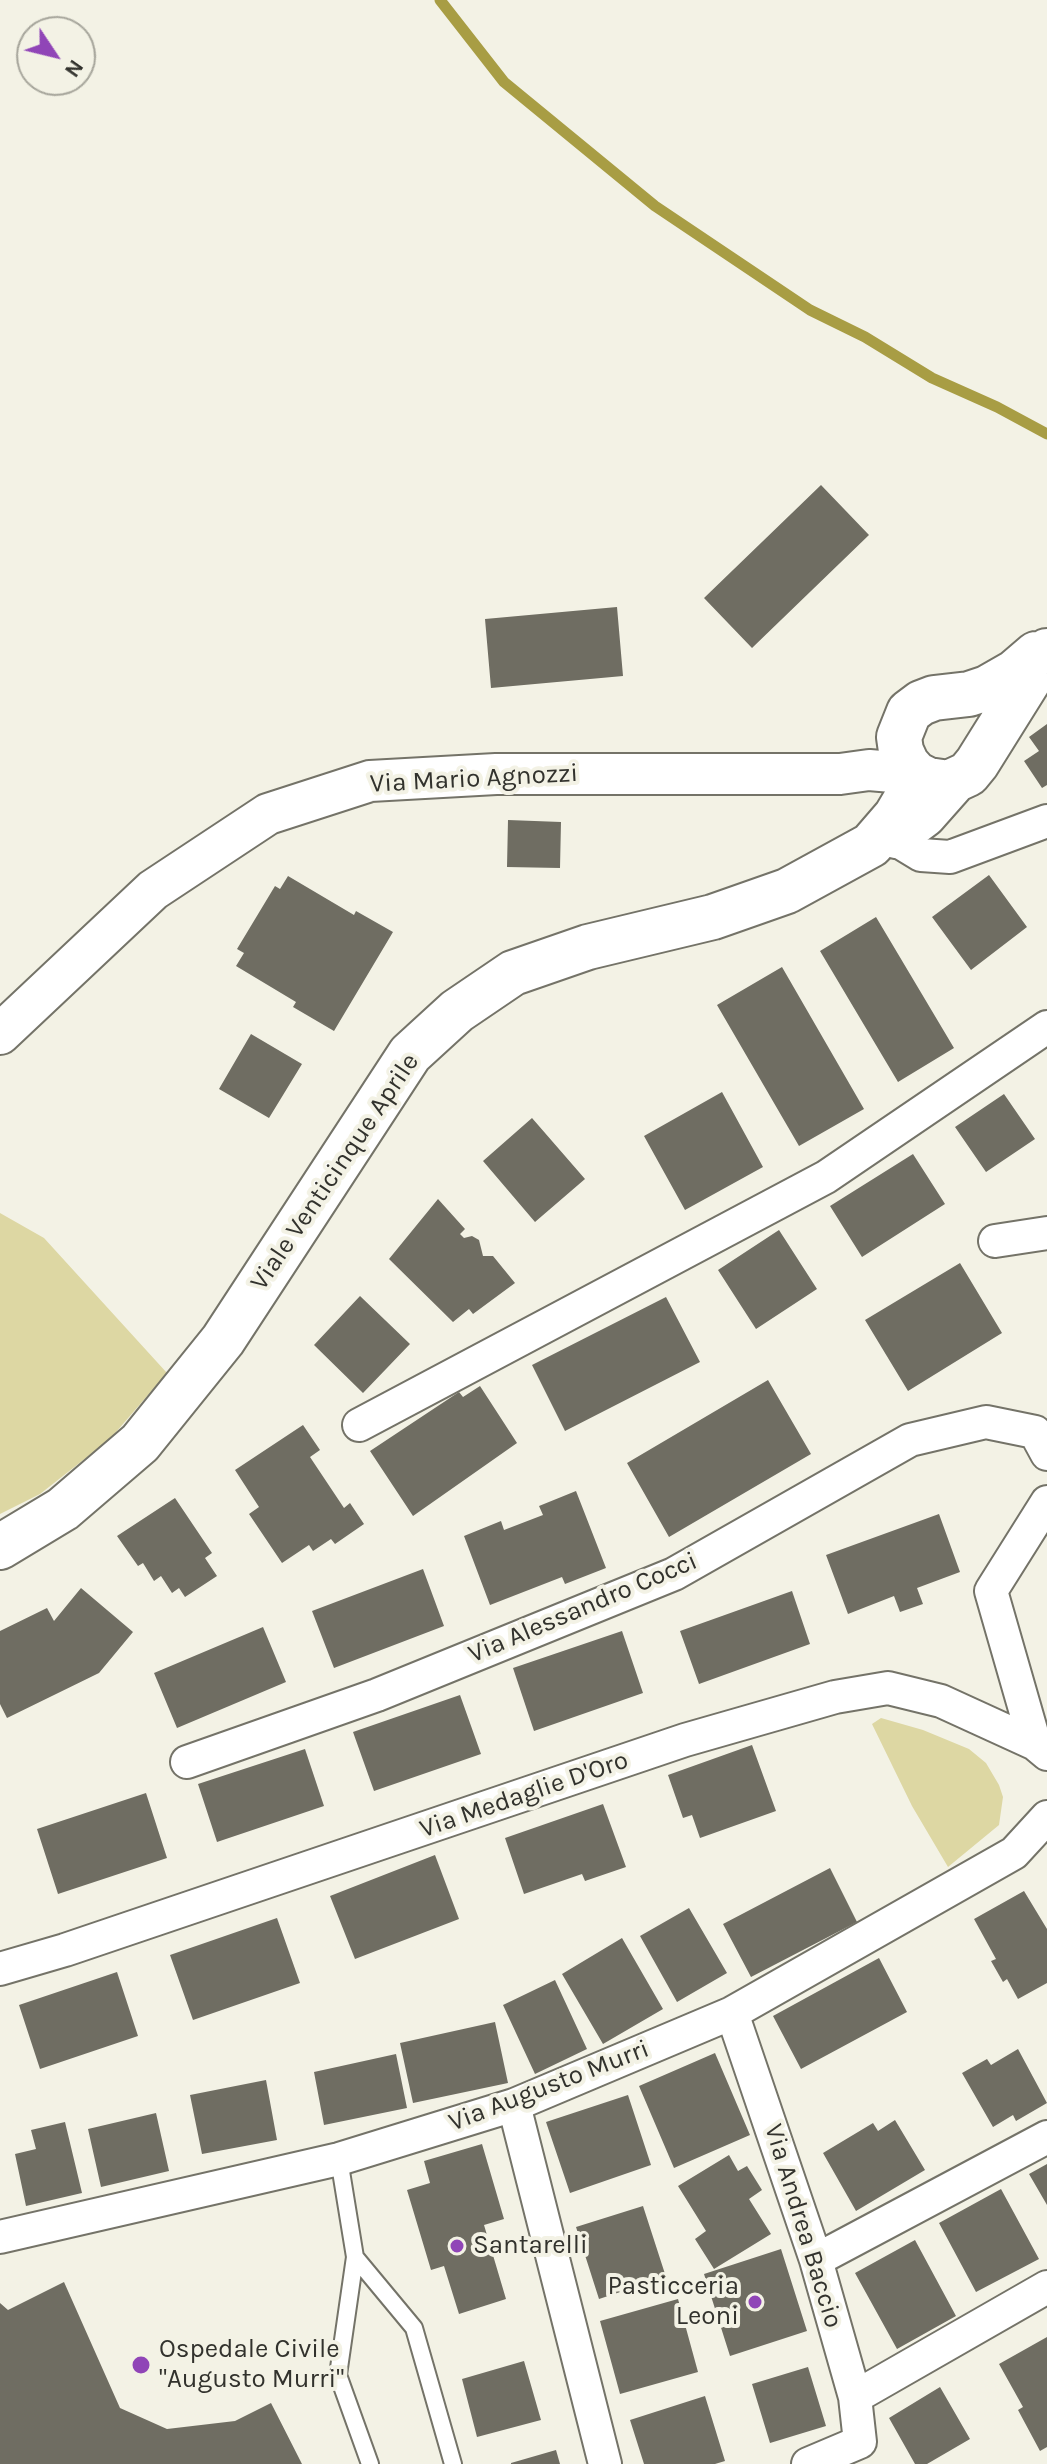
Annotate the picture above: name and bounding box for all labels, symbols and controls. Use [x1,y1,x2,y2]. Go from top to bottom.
north arrow [16,16,96,96]
text: N [59,55,89,83]
street label: Via Mario Agnozzi [369,758,579,800]
street label: Viale Venticinque Aprile [244,1048,426,1296]
street label: Via Alessandro Cocci [464,1546,702,1670]
street label: Via Medaglie D'Oro [416,1745,632,1845]
street label: Via Augusto Murri [444,2033,654,2139]
street label: Via Andrea Baccio [757,2120,849,2332]
place label: Santarelli [473,2230,588,2262]
marker: Santarelli [448,2237,466,2255]
place label: Pasticceria Leoni [607,2271,739,2332]
marker: Pasticceria Leoni [746,2293,764,2311]
place label: Ospedale Civile "Augusto Murri" [159,2334,344,2396]
marker: Ospedale Civile "Augusto Murri" [130,2354,152,2376]

